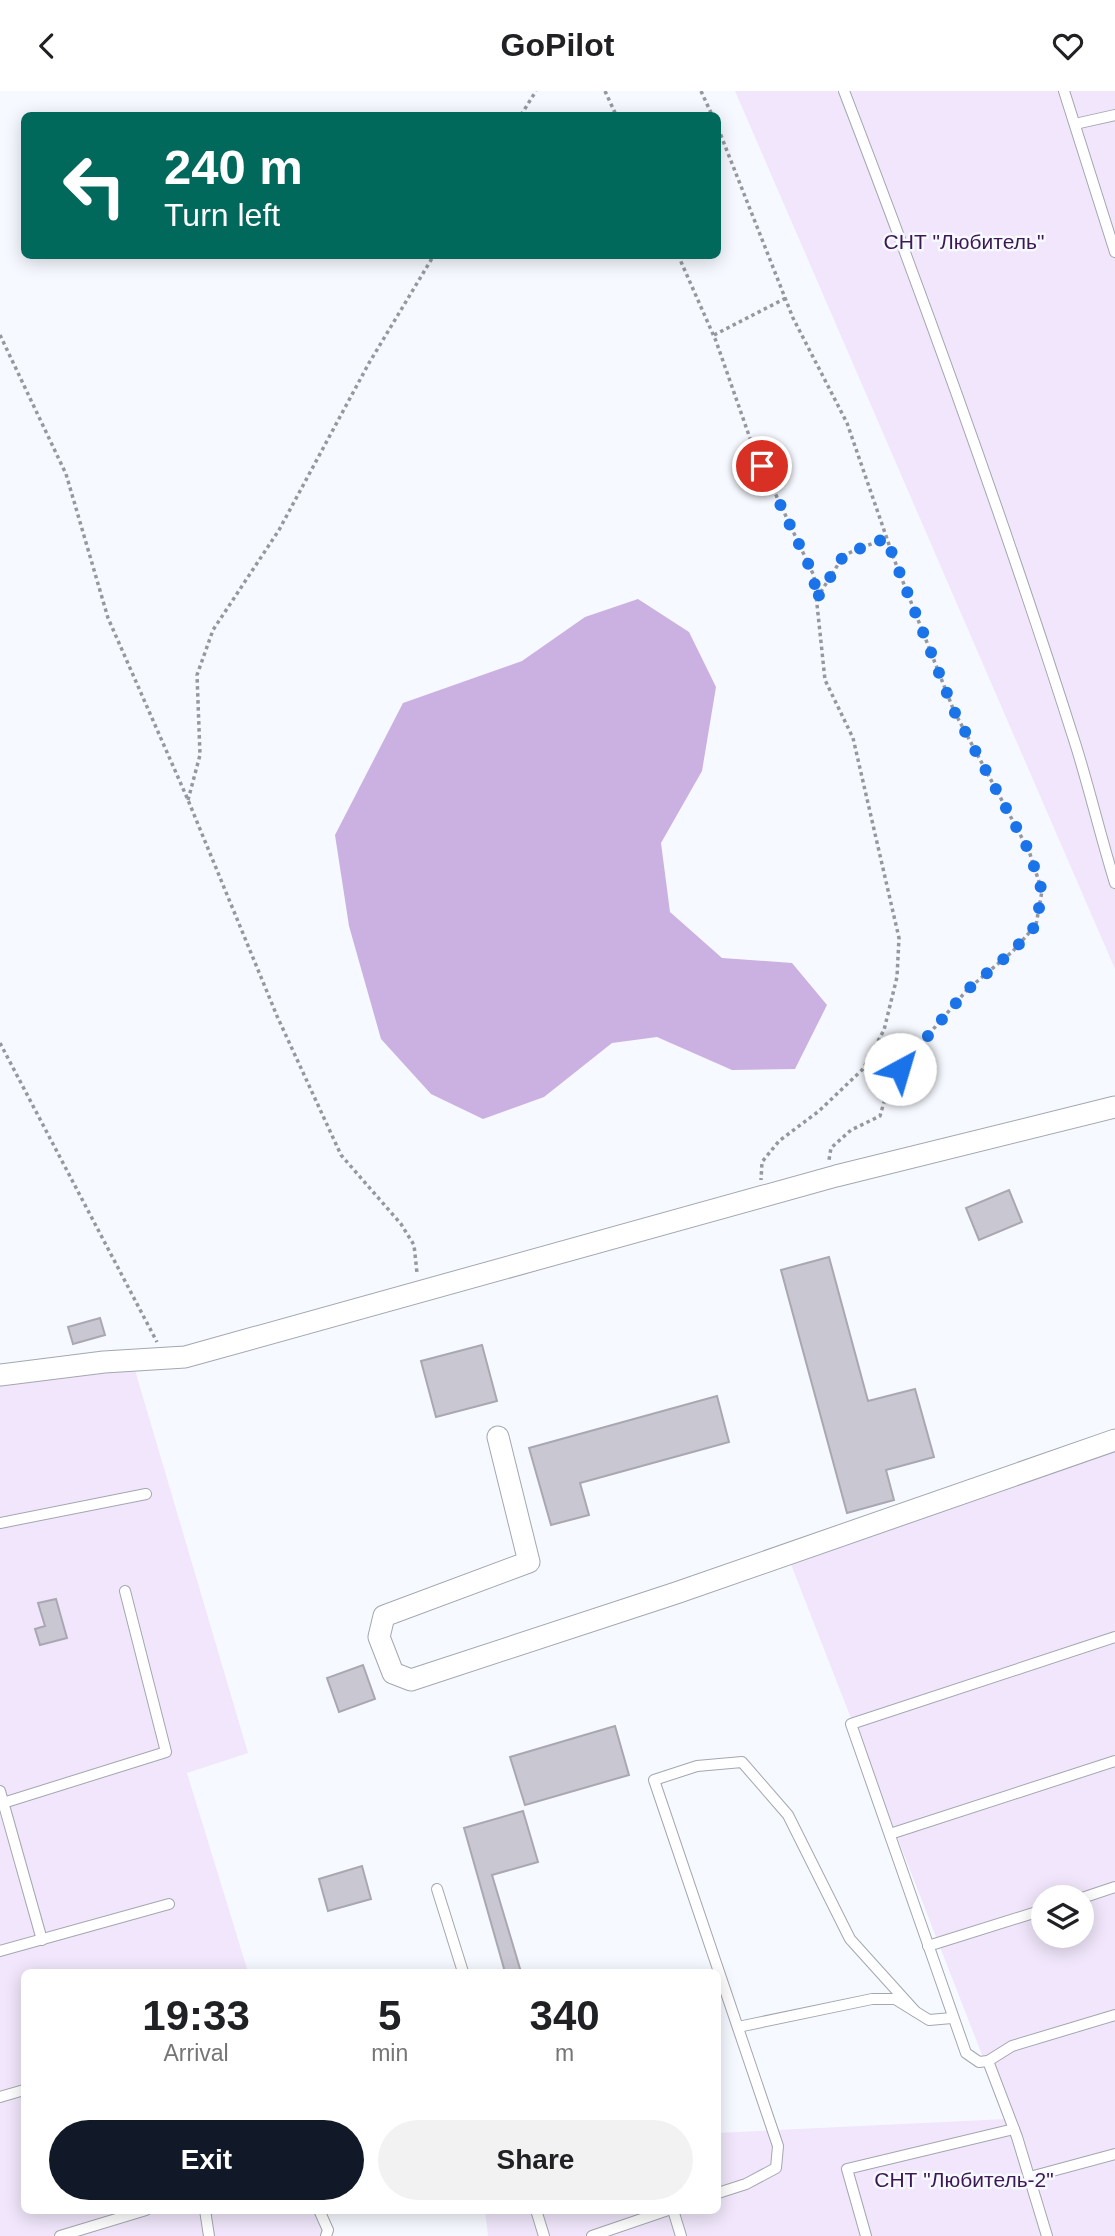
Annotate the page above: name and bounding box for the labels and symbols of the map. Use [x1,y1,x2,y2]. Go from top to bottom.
park label: СНТ "Любитель" [884,230,1044,253]
pin [732,436,792,496]
position arrow [863,1032,937,1106]
park label: СНТ "Любитель-2" [874,2168,1054,2191]

